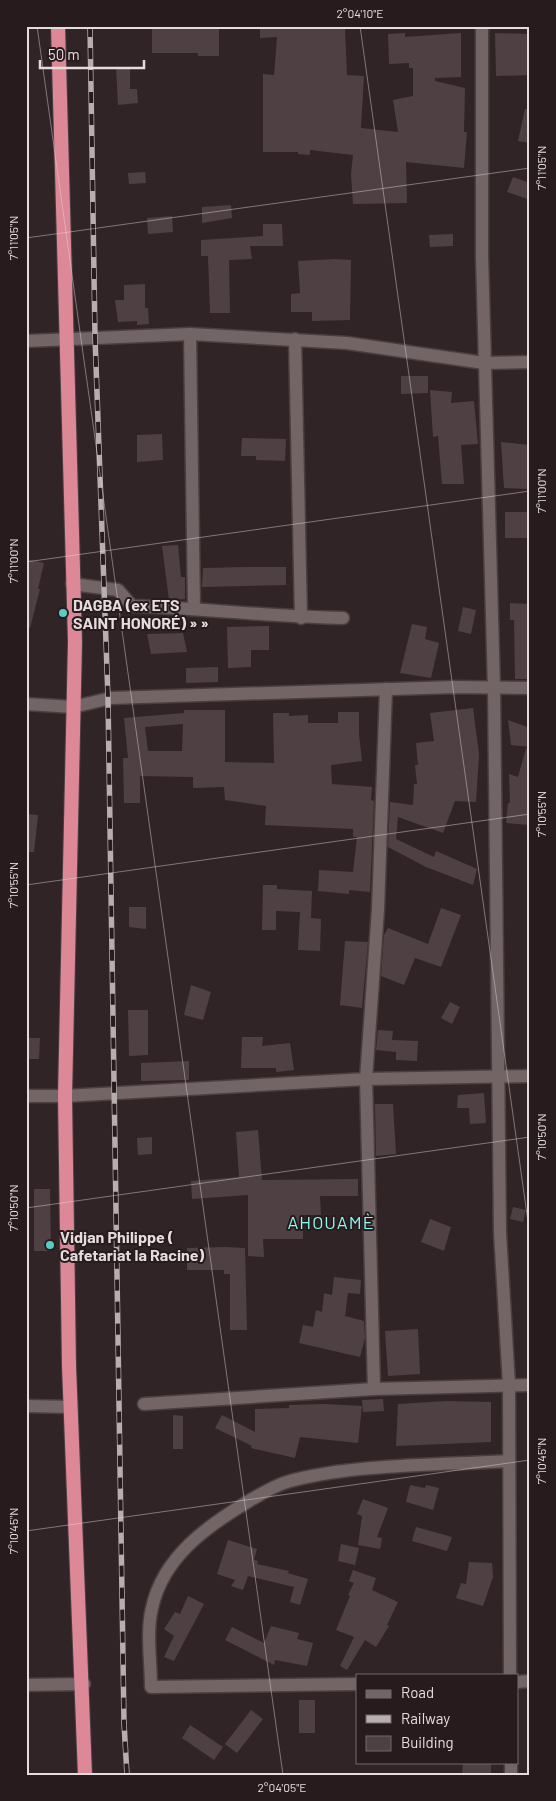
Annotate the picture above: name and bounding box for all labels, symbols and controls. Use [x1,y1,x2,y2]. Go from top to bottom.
text: 2°04'10"E [336,6,384,20]
scale bar [40,38,144,70]
text: 50 m [48,45,80,63]
text: 7°11'05"N [534,146,548,190]
text: 7°11'05"N [6,216,20,260]
text: 7°11'00"N [534,468,548,514]
text: 7°11'00"N [6,538,20,584]
place label: DAGBA (ex ETS SAINT HONORÉ) » » [73,595,209,632]
marker: DAGBA (ex ETS SAINT HONORÉ) » » [57,607,69,619]
text: 7°10'55"N [534,791,548,837]
text: 7°10'55"N [6,862,20,908]
text: 7°10'50"N [534,1113,548,1161]
text: 7°10'50"N [6,1184,20,1232]
district label: AHOUAMÈ [287,1211,375,1233]
place label: Vidjan Philippe ( Cafetariat la Racine) [60,1227,204,1264]
marker: Vidjan Philippe ( Cafetariat la Racine) [44,1239,56,1251]
text: 7°10'45"N [534,1438,548,1484]
text: 7°10'45"N [6,1508,20,1554]
legend [356,1674,518,1764]
text: Road [401,1683,434,1701]
text: Railway [401,1709,450,1727]
text: Building [401,1733,454,1751]
text: 2°04'05"E [257,1780,307,1794]

